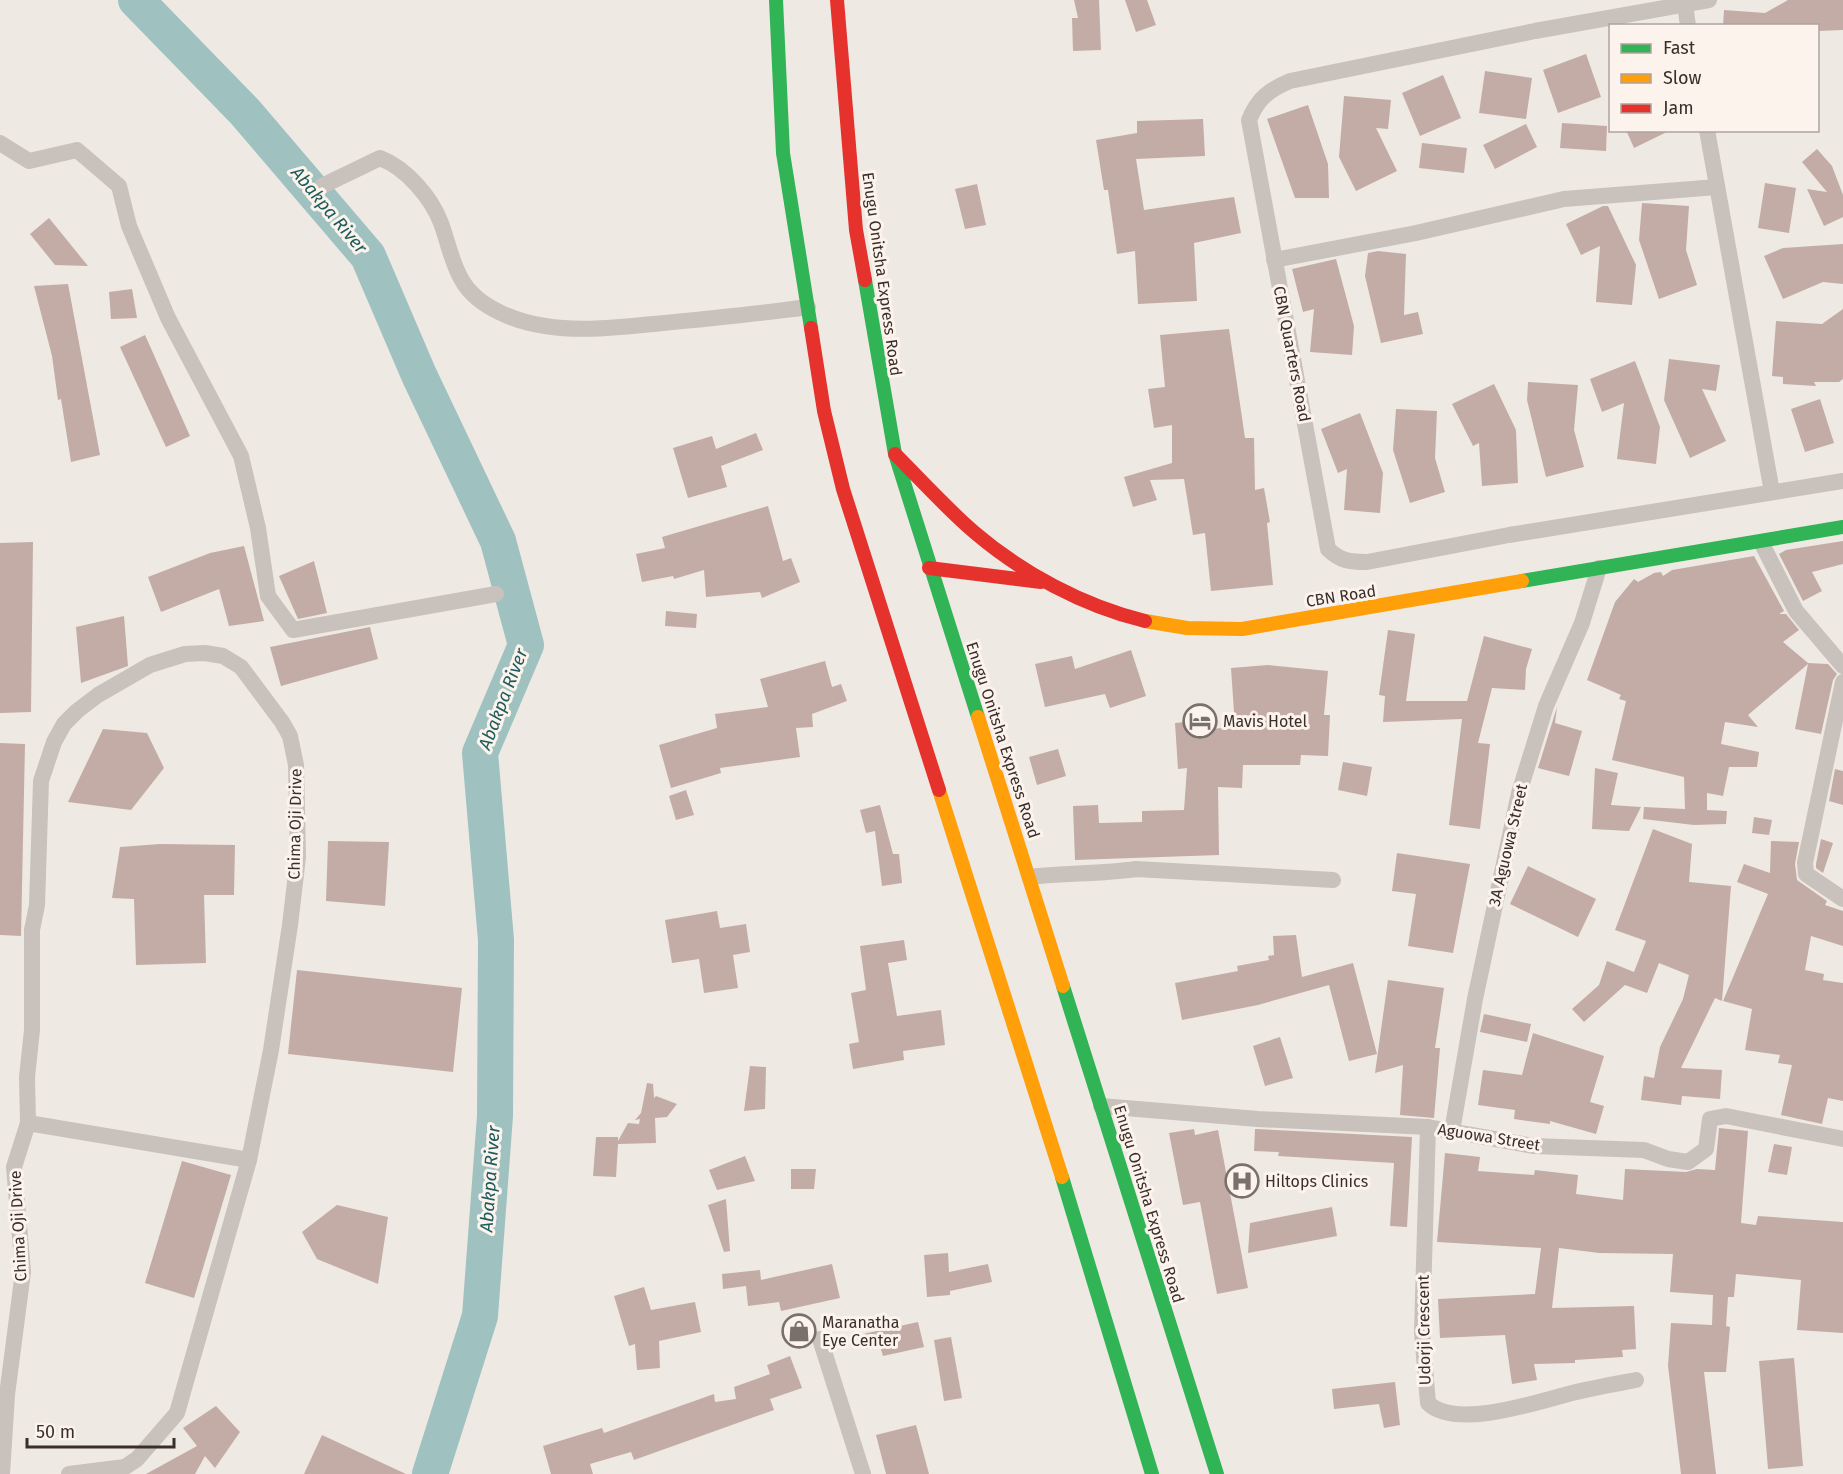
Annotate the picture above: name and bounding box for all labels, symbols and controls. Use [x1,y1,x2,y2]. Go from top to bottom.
legend [1609,24,1819,132]
text: Fast [1663,37,1696,59]
text: Slow [1663,67,1702,89]
text: Jam [1663,97,1694,119]
water label: Abakpa River [286,161,372,259]
street label: Enugu Onitsha Express Road [858,171,906,377]
street label: CBN Quarters Road [1270,285,1314,423]
street label: CBN Road [1305,581,1377,611]
street label: Enugu Onitsha Express Road [962,639,1044,841]
water label: Abakpa River [473,644,533,754]
hotel icon: Mavis Hotel [1182,703,1218,739]
place label: Mavis Hotel [1223,712,1307,731]
street label: Chima Oji Drive [285,768,305,880]
street label: 3A Aguowa Street [1485,782,1531,908]
street label: Enugu Onitsha Express Road [1110,1103,1188,1305]
street label: Aguowa Street [1436,1120,1542,1155]
water label: Abakpa River [475,1124,505,1234]
hospital icon: Hiltops Clinics [1224,1163,1260,1199]
street label: Chima Oji Drive [6,1170,30,1282]
place label: Hiltops Clinics [1265,1172,1368,1191]
street label: Udorji Crescent [1414,1274,1434,1385]
shop icon: Maranatha Eye Center [781,1313,817,1349]
place label: Maranatha Eye Center [822,1313,899,1350]
scale bar [27,1411,174,1449]
text: 50 m [36,1421,75,1443]

